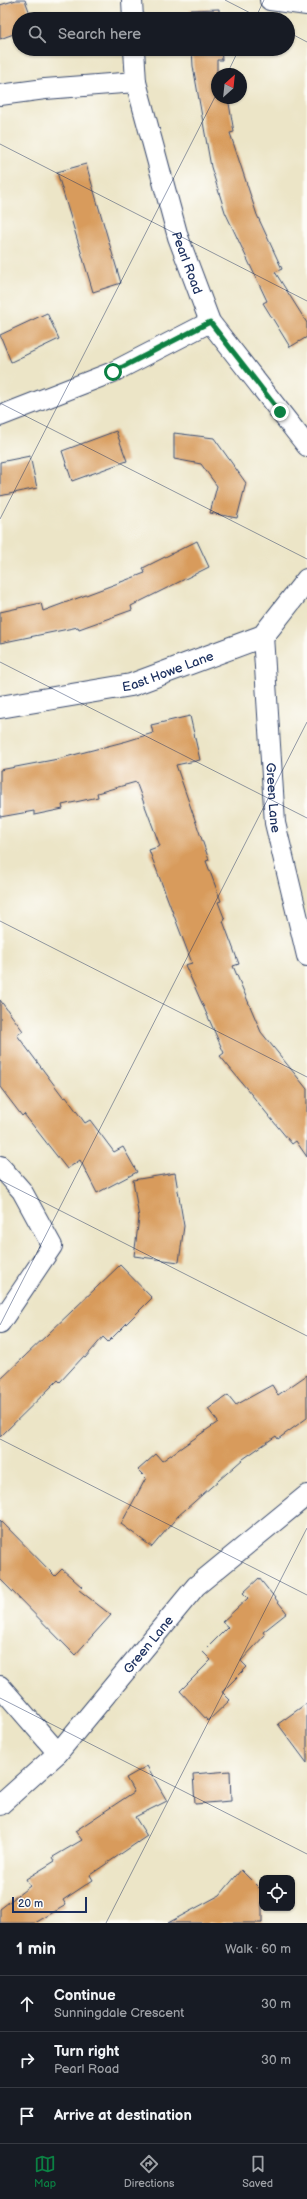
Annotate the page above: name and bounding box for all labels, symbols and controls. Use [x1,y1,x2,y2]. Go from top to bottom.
search box [12,12,295,56]
icon: search [26,23,48,45]
text: Search here [58,25,141,44]
north arrow [211,68,247,104]
street label: Pearl Road [168,230,206,296]
route start [104,363,122,381]
route end [271,403,289,421]
street label: East Howe Lane [121,648,216,695]
street label: Green Lane [262,762,284,835]
street label: Green Lane [120,1613,177,1677]
map controls [259,1875,295,1911]
button: locate [259,1875,295,1911]
scale bar [12,1895,87,1914]
text: 20 m [18,1897,43,1910]
text: 1 min [16,1939,56,1959]
text: Walk · 60 m [225,1941,291,1957]
text: Continue [54,1986,116,2005]
icon: ahead [16,1993,38,2015]
text: 30 m [261,1996,291,2012]
text: Sunningdale Crescent [54,2005,184,2021]
text: Turn right [54,2042,119,2061]
icon: right [16,2049,38,2071]
text: 30 m [261,2052,291,2068]
text: Pearl Road [54,2061,119,2077]
icon: arrive [16,2105,38,2127]
text: Arrive at destination [54,2106,192,2125]
tab: Map [34,2153,56,2190]
tab: Directions [124,2153,174,2190]
tab: Saved [242,2153,273,2190]

